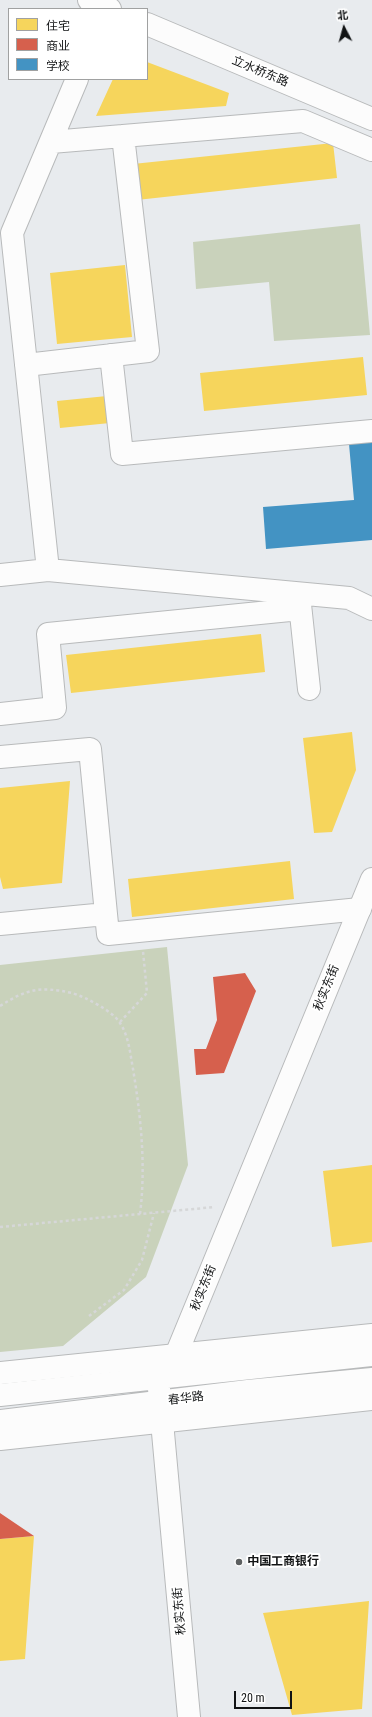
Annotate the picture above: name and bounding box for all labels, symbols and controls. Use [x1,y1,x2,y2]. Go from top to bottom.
legend [8,8,148,80]
north arrow [324,8,364,48]
text: 北 [337,9,349,23]
text: 住宅 [46,19,70,33]
text: 商业 [46,39,70,53]
street label: 立水桥东路 [230,54,290,90]
text: 学校 [46,59,70,73]
street label: 秋实东街 [311,963,343,1013]
street label: 秋实东街 [188,1263,220,1313]
street label: 春华路 [167,1390,205,1408]
place label: 中国工商银行 [247,1555,319,1569]
marker: 中国工商银行 [234,1557,244,1567]
street label: 秋实东街 [171,1586,189,1636]
scale bar [236,1683,294,1709]
text: 20 m [241,1691,265,1705]

